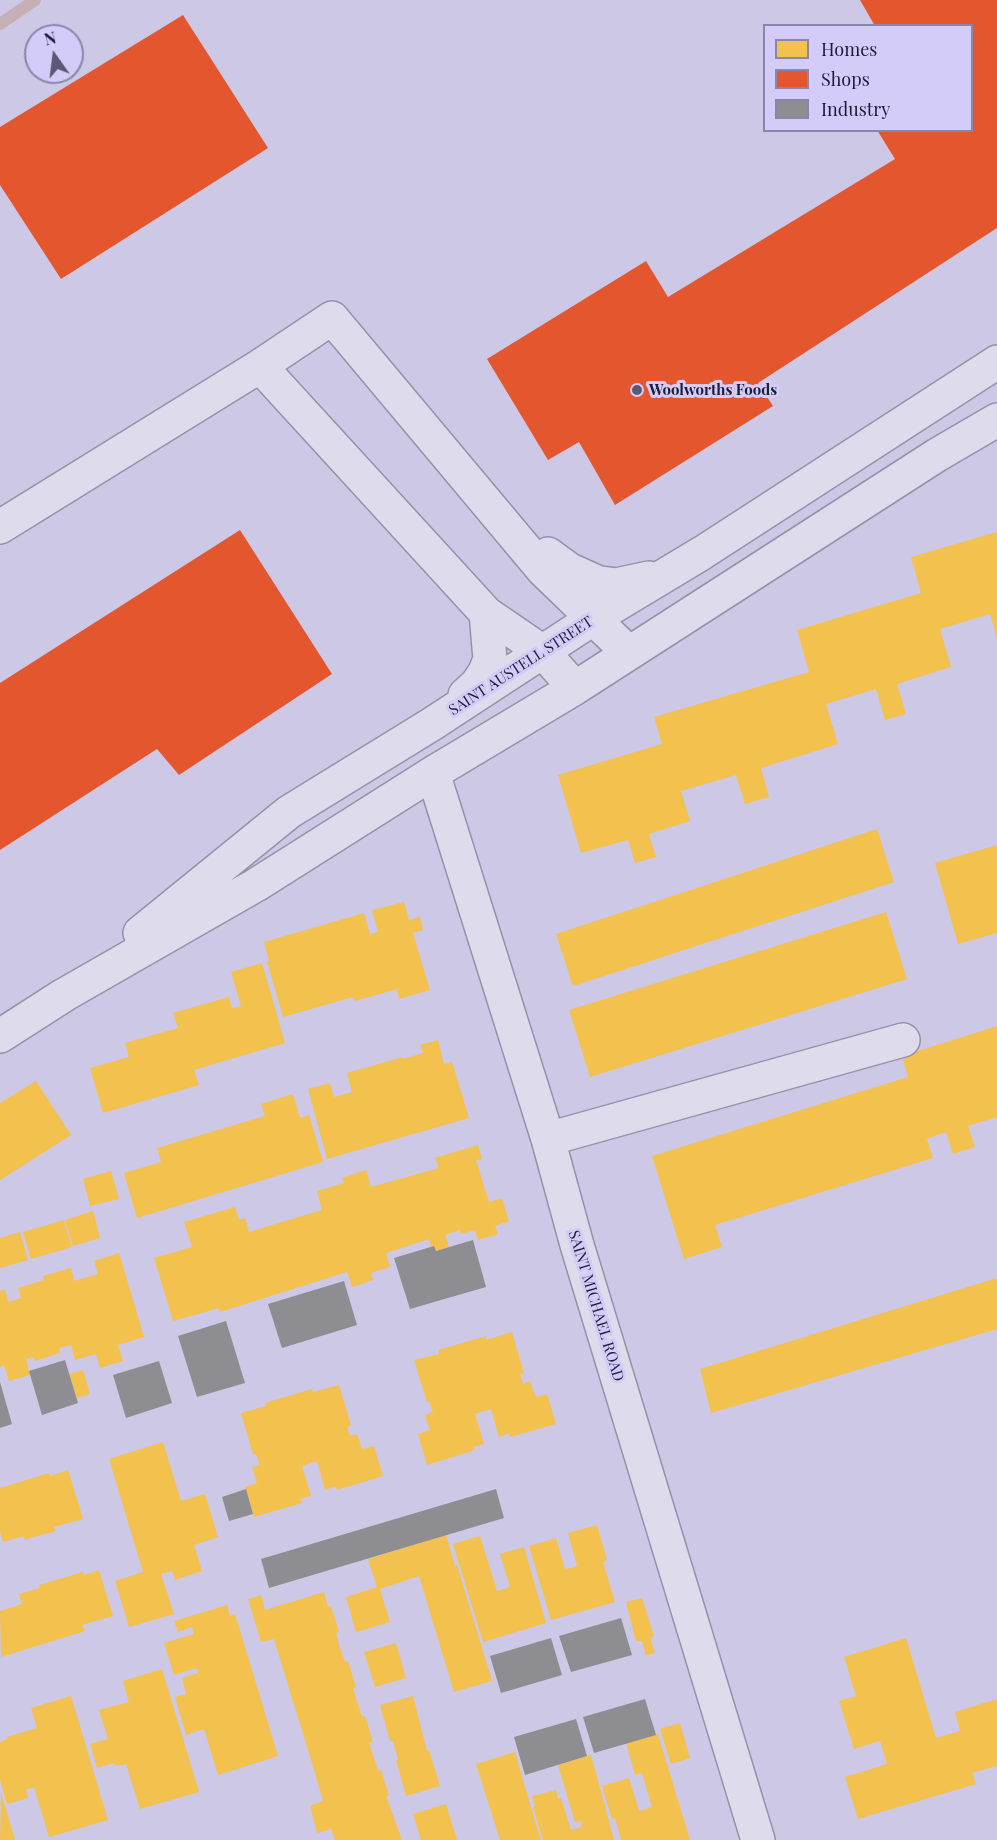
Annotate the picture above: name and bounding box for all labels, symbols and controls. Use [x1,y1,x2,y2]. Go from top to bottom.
north arrow [24,24,84,84]
legend [763,24,973,132]
text: N [42,26,58,50]
text: Homes [821,37,877,61]
text: Shops [821,67,870,91]
text: Industry [821,97,890,121]
place label: Woolworths Foods [649,381,777,399]
marker: Woolworths Foods [630,383,644,397]
street label: SAINT AUSTELL STREET [446,613,596,719]
street label: SAINT MICHAEL ROAD [564,1228,628,1384]

